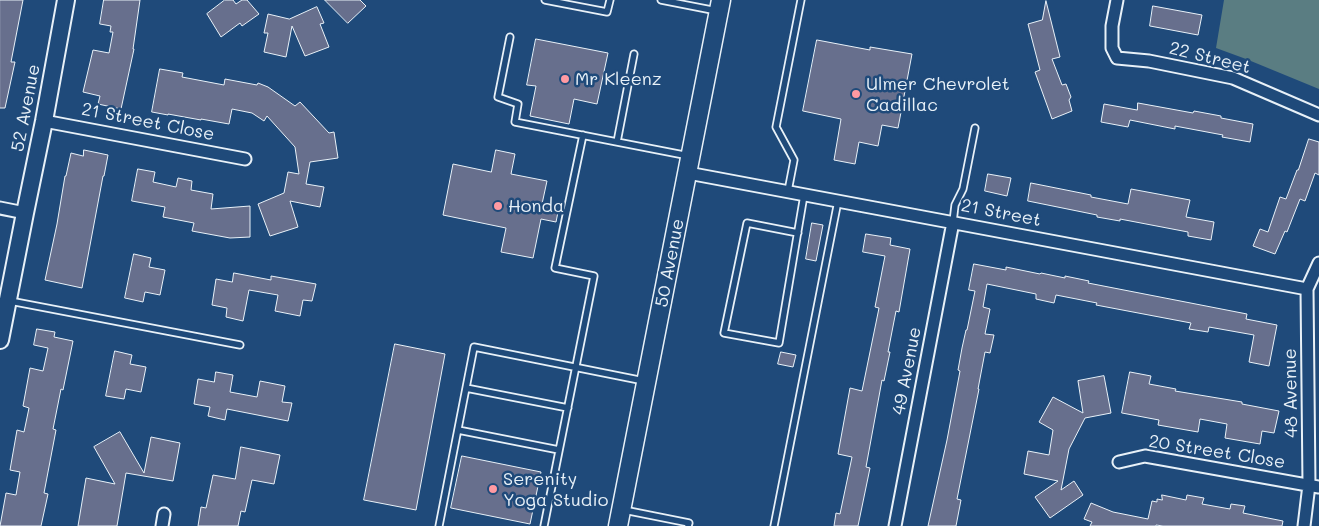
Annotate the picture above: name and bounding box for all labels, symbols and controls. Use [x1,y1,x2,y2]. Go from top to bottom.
street label: 22 Street [1167,37,1253,79]
street label: 52 Avenue [7,62,45,154]
place label: Mr Kleenz [575,68,662,90]
marker: Mr Kleenz [559,73,571,85]
place label: Ulmer Chevrolet Cadillac [866,73,1010,116]
marker: Ulmer Chevrolet Cadillac [850,88,862,100]
street label: 21 Street Close [80,99,216,145]
place label: Honda [508,195,564,217]
street label: 21 Street [959,195,1043,231]
marker: Honda [492,200,504,212]
street label: 50 Avenue [651,217,689,309]
street label: 49 Avenue [888,325,926,417]
street label: 48 Avenue [1279,348,1303,438]
street label: 20 Street Close [1147,431,1287,473]
place label: Serenity Yoga Studio [503,468,608,510]
marker: Serenity Yoga Studio [487,483,499,495]

